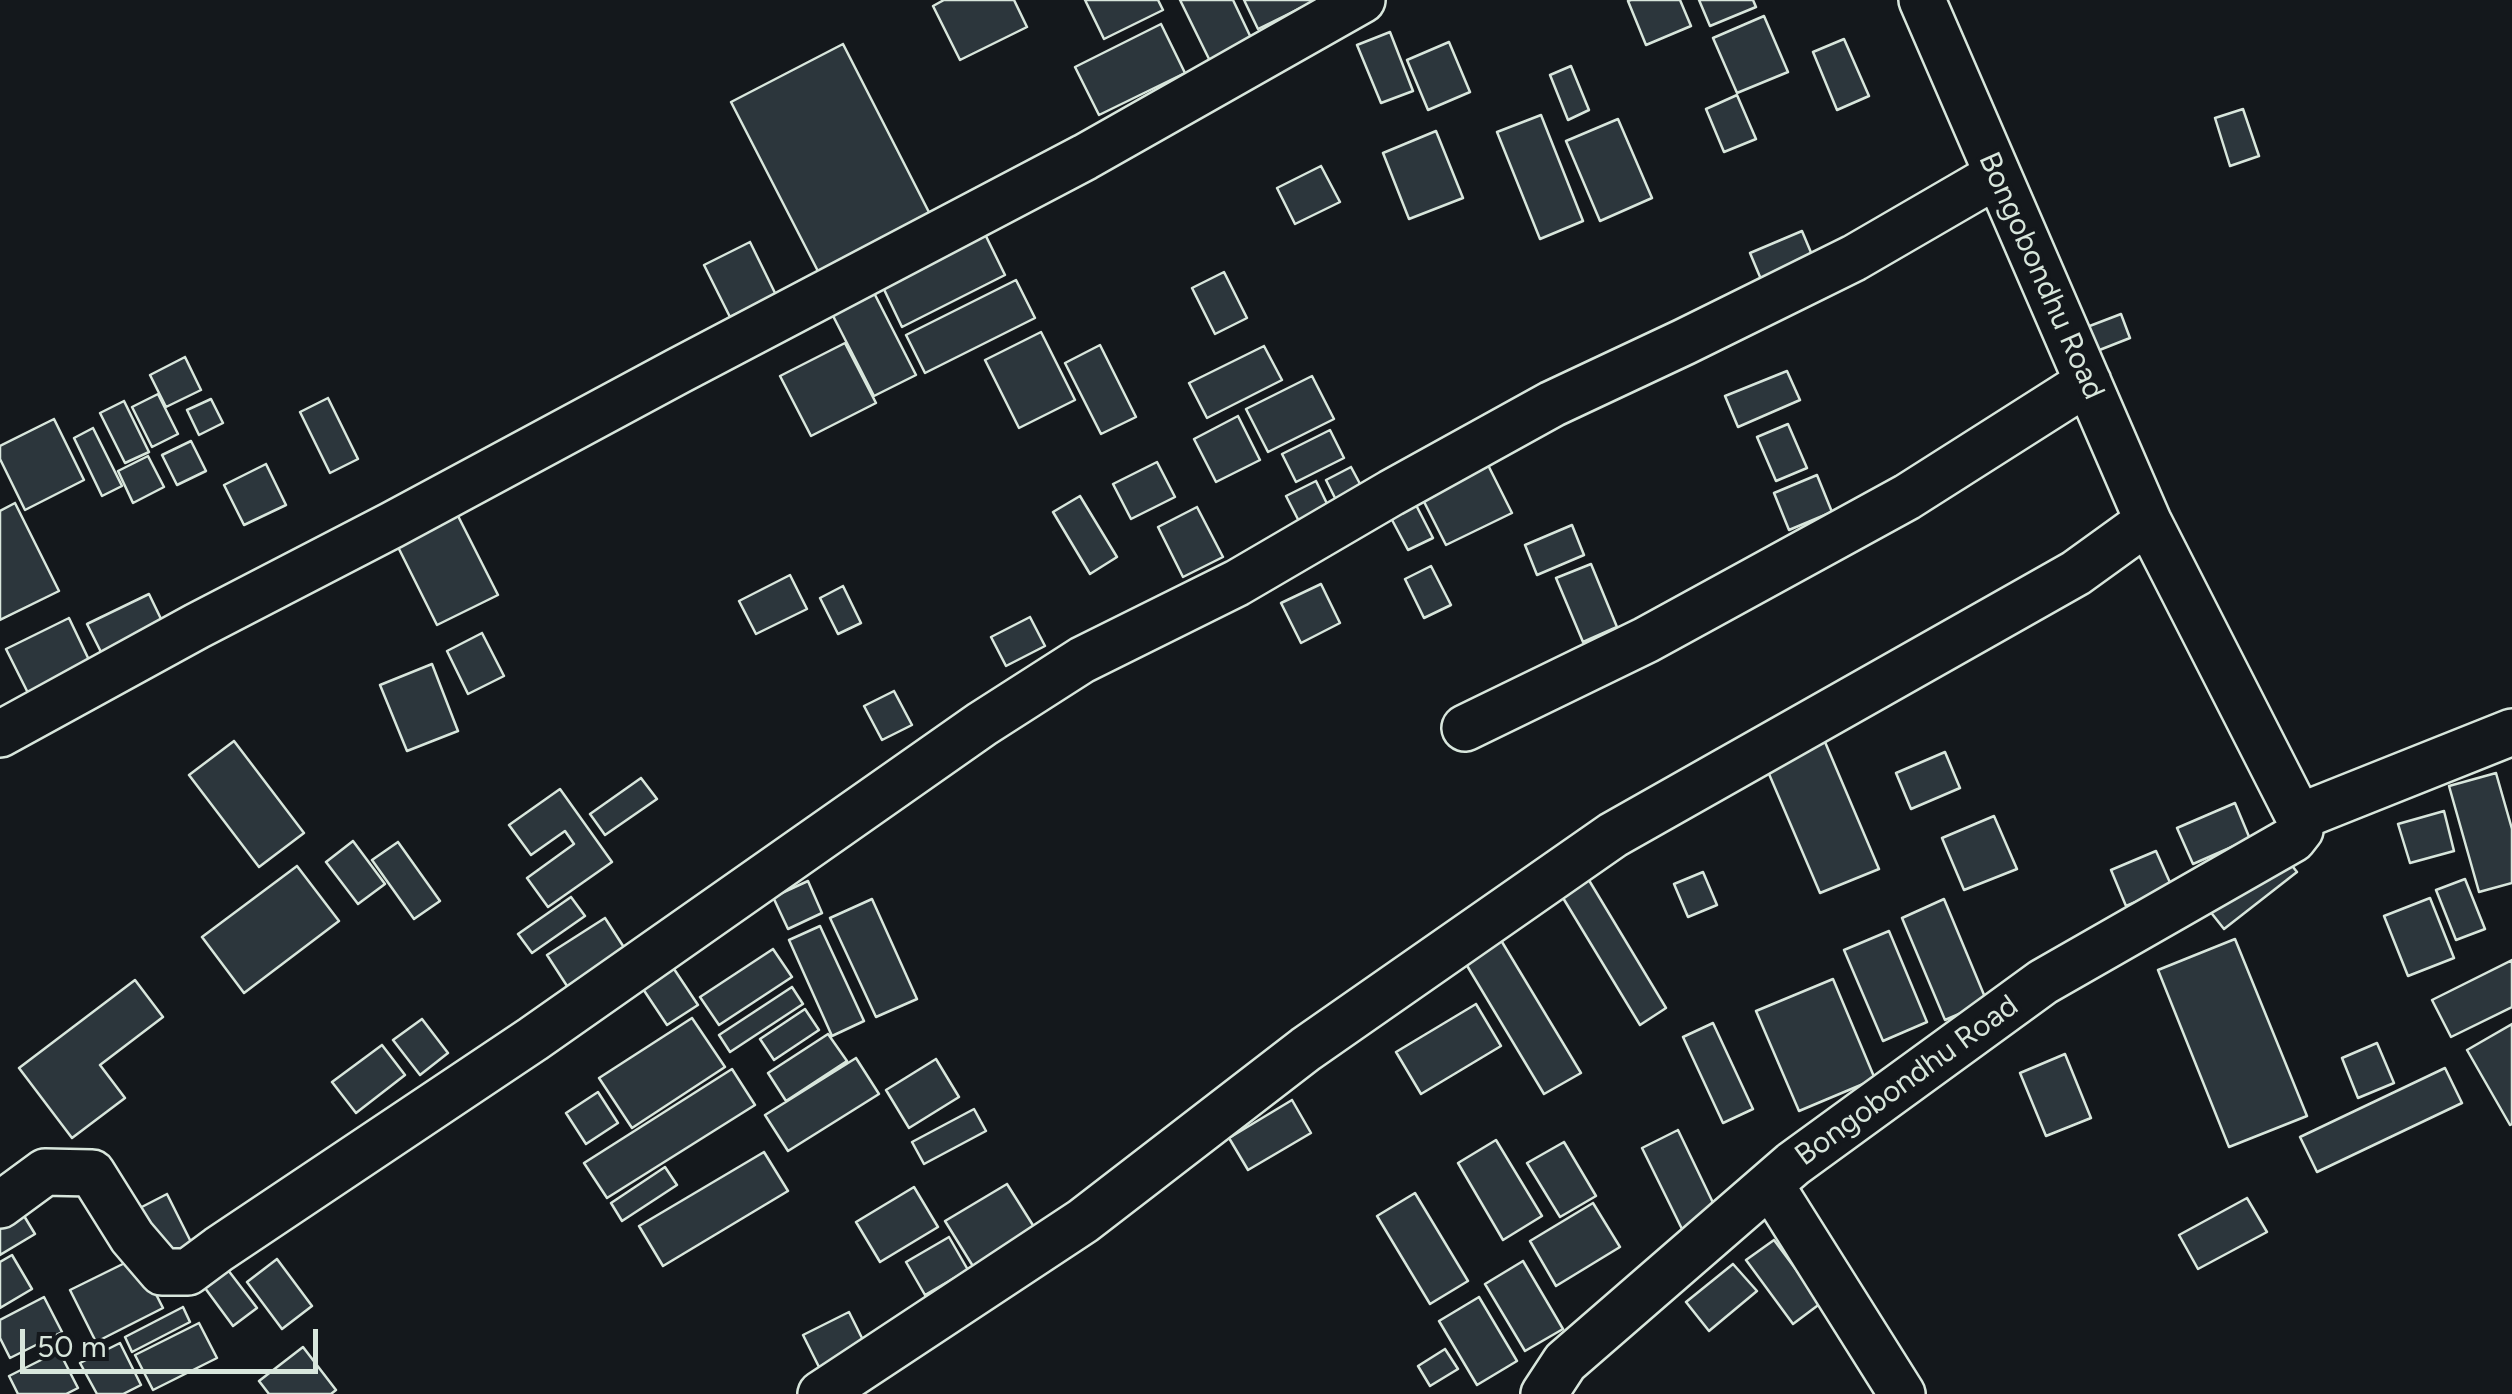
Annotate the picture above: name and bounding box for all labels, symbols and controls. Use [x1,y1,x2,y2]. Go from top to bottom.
street label: Bongobondhu Road [1970,147,2112,405]
street label: Bongobondhu Road [1789,988,2025,1174]
scale bar [25,1309,322,1371]
text: 50 m [37,1328,106,1365]

